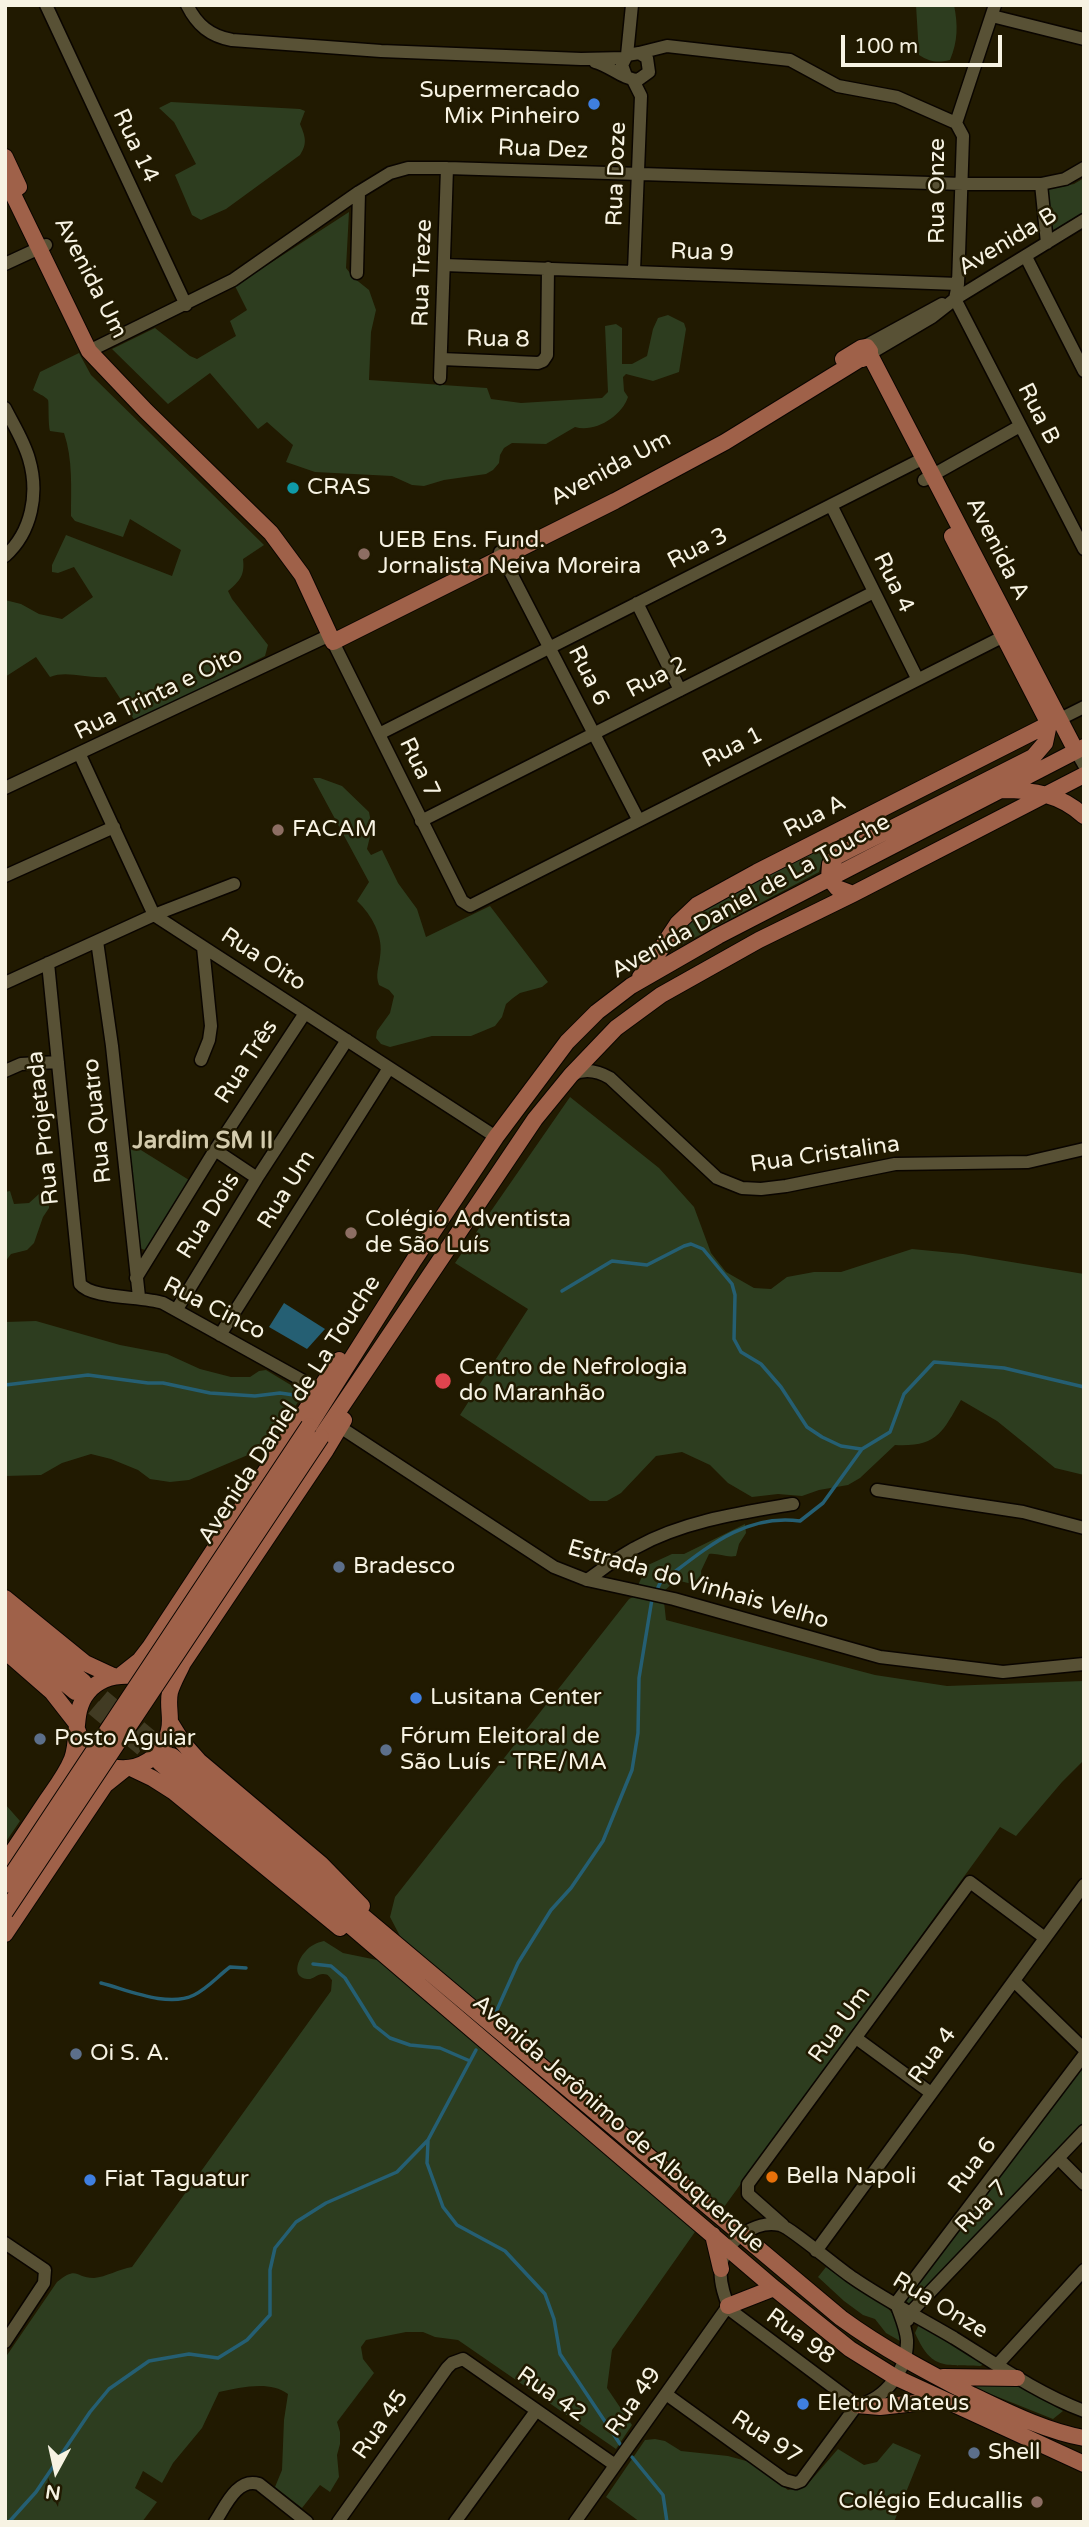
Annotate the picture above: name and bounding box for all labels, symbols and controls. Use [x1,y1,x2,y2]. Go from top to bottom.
scale bar [844,21,1005,65]
text: 100 m [854,34,918,59]
place label: Supermercado Mix Pinheiro [419,77,580,131]
marker: Supermercado Mix Pinheiro [586,96,602,112]
street label: Rua 14 [106,105,164,187]
street label: Rua Doze [601,121,633,227]
street label: Rua Dez [497,135,589,165]
street label: Rua Onze [924,138,952,244]
street label: Avenida B [954,202,1062,282]
street label: Avenida Um [48,213,132,343]
street label: Rua Treze [407,219,439,327]
street label: Rua 9 [670,238,734,268]
street label: Rua 8 [466,326,530,354]
street label: Rua B [1011,379,1065,449]
street label: Avenida Um [546,426,676,512]
place label: CRAS [307,474,371,502]
marker: CRAS [285,480,301,496]
street label: Avenida A [959,493,1035,605]
street label: Rua 3 [663,522,733,576]
place label: UEB Ens. Fund. Jornalista Neiva Moreira [378,527,641,581]
marker: UEB Ens. Fund. Jornalista Neiva Moreira [356,546,372,562]
street label: Rua 4 [867,548,919,618]
street label: Rua Trinta e Oito [70,641,248,747]
street label: Rua 6 [561,641,615,711]
street label: Rua 2 [622,651,692,705]
street label: Rua 1 [698,721,768,775]
street label: Rua 7 [393,733,445,803]
street label: Rua A [779,790,851,844]
street label: Avenida Daniel de La Touche [607,809,895,985]
place label: FACAM [292,816,377,844]
marker: FACAM [270,822,286,838]
street label: Rua Oito [215,922,311,998]
street label: Rua Três [210,1015,284,1109]
street label: Rua Projetada [22,1049,66,1207]
street label: Rua Quatro [78,1057,118,1185]
district label: Jardim SM II [133,1128,273,1156]
street label: Rua Cristalina [748,1131,902,1179]
street label: Rua Um [252,1146,322,1234]
street label: Rua Dois [172,1168,246,1264]
place label: Colégio Adventista de São Luís [365,1206,571,1260]
marker: Colégio Adventista de São Luís [343,1225,359,1241]
street label: Rua Cinco [158,1271,270,1347]
street label: Avenida Daniel de La Touche [193,1271,387,1549]
place label: Centro de Nefrologia do Maranhão [459,1354,687,1408]
marker: Centro de Nefrologia do Maranhão [433,1371,453,1391]
street label: Estrada do Vinhais Velho [564,1534,832,1636]
place label: Bradesco [353,1553,455,1581]
marker: Bradesco [331,1559,347,1575]
place label: Lusitana Center [430,1684,601,1712]
marker: Lusitana Center [408,1690,424,1706]
place label: Fórum Eleitoral de São Luís - TRE/MA [400,1723,607,1777]
place label: Posto Aguiar [54,1725,196,1753]
marker: Posto Aguiar [32,1731,48,1747]
marker: Fórum Eleitoral de São Luís - TRE/MA [378,1742,394,1758]
street label: Rua Um [803,1982,877,2068]
street label: Avenida Jerônimo de Albuquerque [466,1990,770,2258]
street label: Rua 4 [903,2022,963,2090]
place label: Oi S. A. [90,2040,169,2068]
marker: Oi S. A. [68,2046,84,2062]
street label: Rua 6 [943,2132,1003,2200]
place label: Bella Napoli [786,2163,917,2191]
place label: Fiat Taguatur [104,2166,249,2194]
marker: Bella Napoli [764,2169,780,2185]
marker: Fiat Taguatur [82,2172,98,2188]
street label: Rua 7 [950,2174,1014,2240]
street label: Rua Onze [887,2267,993,2345]
street label: Rua 98 [760,2303,840,2371]
street label: Rua 42 [511,2361,591,2429]
street label: Rua 49 [600,2362,668,2442]
street label: Rua 45 [347,2385,415,2465]
place label: Eletro Mateus [817,2390,969,2418]
marker: Eletro Mateus [795,2396,811,2412]
street label: Rua 97 [726,2405,806,2471]
north arrow [21,2436,91,2506]
place label: Shell [988,2439,1040,2467]
marker: Shell [966,2445,982,2461]
text: N [44,2480,62,2504]
place label: Colégio Educallis [838,2488,1023,2516]
marker: Colégio Educallis [1029,2494,1045,2510]

